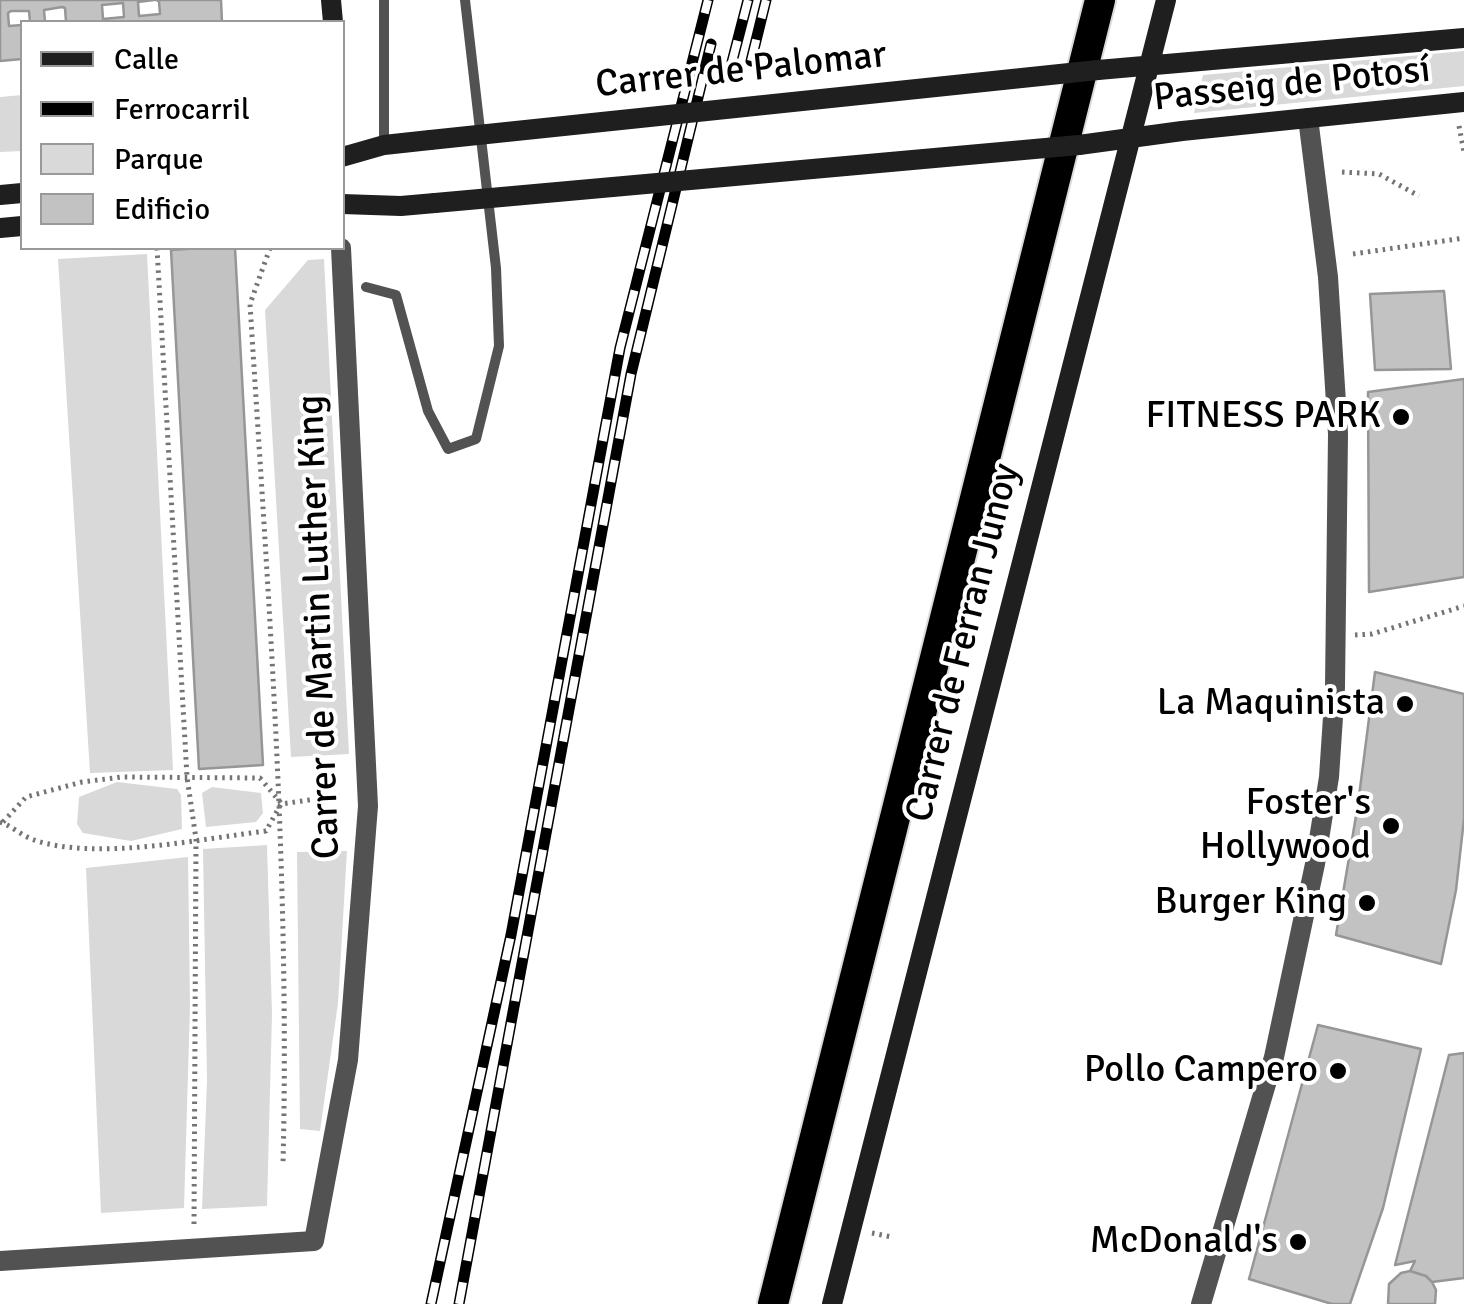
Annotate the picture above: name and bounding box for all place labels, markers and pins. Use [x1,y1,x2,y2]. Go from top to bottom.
place label: FITNESS PARK [1145,394,1381,440]
marker: FITNESS PARK [1390,406,1412,428]
place label: La Maquinista [1157,681,1385,727]
marker: La Maquinista [1394,693,1416,715]
place label: Foster's Hollywood [1200,781,1371,871]
marker: Foster's Hollywood [1380,815,1402,837]
place label: Burger King [1154,880,1347,926]
marker: Burger King [1356,892,1378,914]
place label: Pollo Campero [1084,1048,1318,1094]
marker: Pollo Campero [1327,1060,1349,1082]
place label: McDonald's [1090,1219,1278,1265]
marker: McDonald's [1287,1231,1309,1253]

